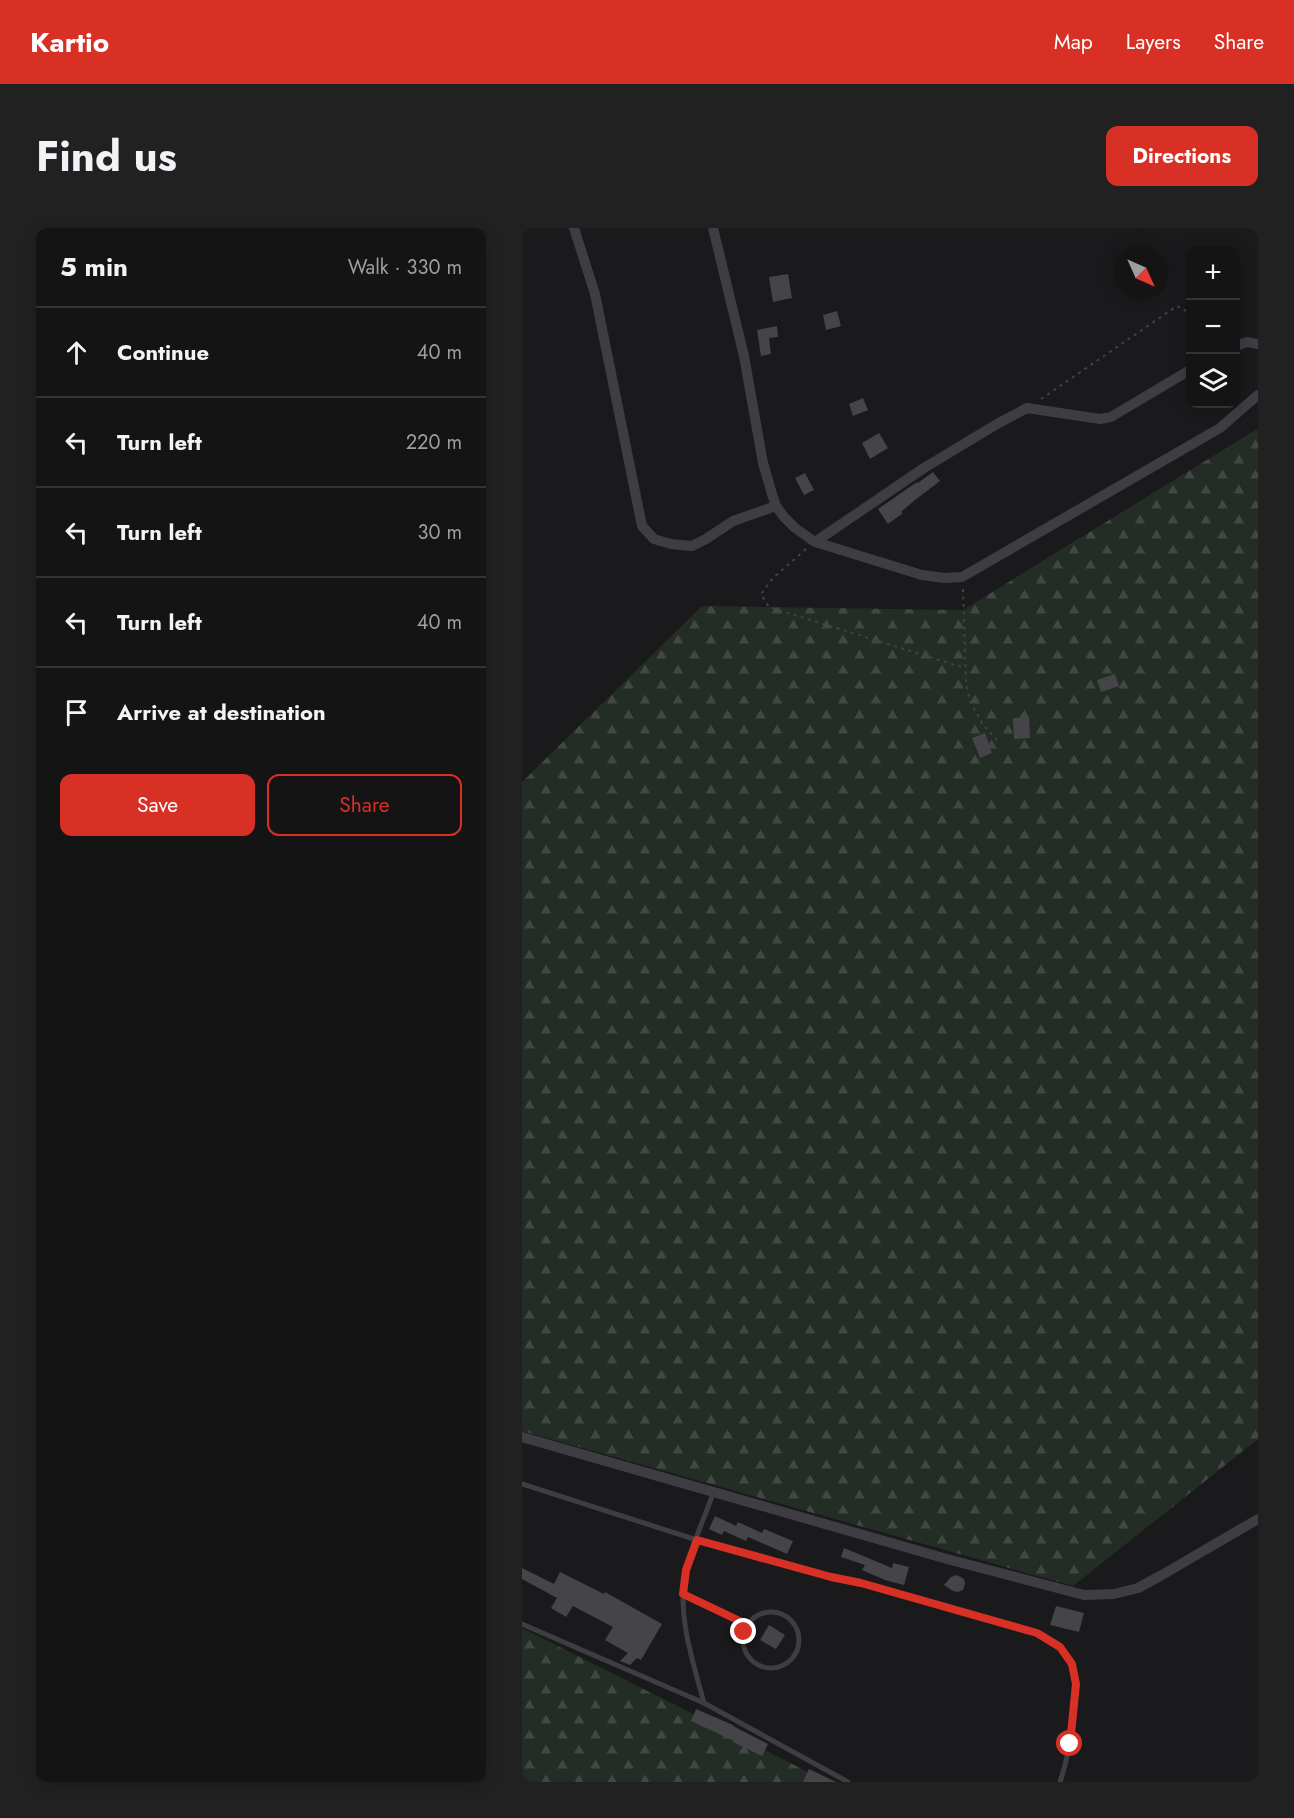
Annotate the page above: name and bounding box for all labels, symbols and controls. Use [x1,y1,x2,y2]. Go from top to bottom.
text: Kartio [30,22,109,63]
text: Map [1054,27,1093,57]
text: Layers [1126,27,1181,57]
text: Share [1214,27,1264,57]
text: Find us [36,126,177,187]
button: Directions [1106,126,1258,186]
north arrow [1114,246,1168,300]
map controls [1186,246,1240,408]
button: + [1186,246,1240,300]
text: 5 min [60,248,128,286]
text: Walk · 330 m [348,253,462,282]
button: − [1186,300,1240,354]
icon: ahead [60,336,93,369]
text: Continue [117,336,209,368]
text: 40 m [417,338,462,367]
button: layers [1186,354,1240,408]
icon: left [60,426,93,459]
text: Turn left [117,426,202,458]
text: 220 m [406,428,462,457]
icon: left [60,516,93,549]
text: Turn left [117,516,202,548]
text: 30 m [417,518,462,547]
icon: left [60,606,93,639]
text: Turn left [117,606,202,638]
text: 40 m [417,608,462,637]
icon: arrive [60,696,93,729]
text: Arrive at destination [117,696,326,728]
button: Save [60,774,255,836]
button: Share [267,774,462,836]
route end [730,1618,756,1644]
route start [1056,1730,1082,1756]

